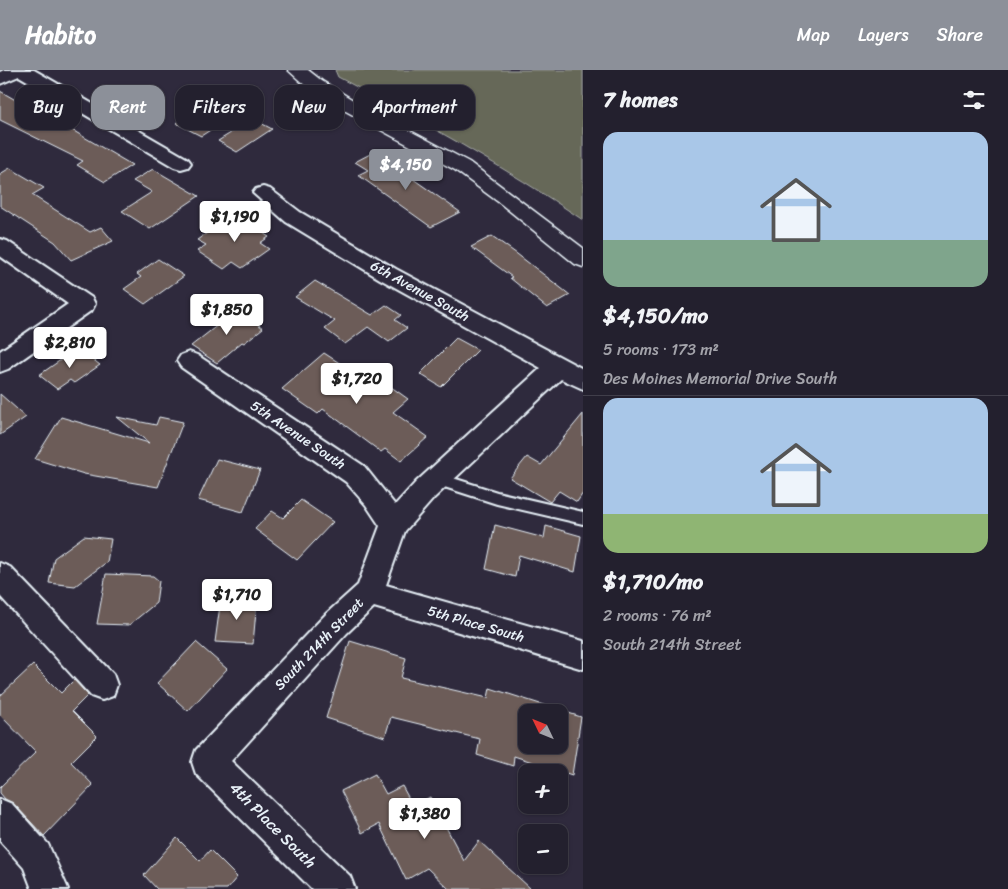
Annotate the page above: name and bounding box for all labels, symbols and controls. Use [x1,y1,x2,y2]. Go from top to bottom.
text: Habito [25,14,96,56]
text: Map [797,19,830,51]
text: Layers [858,19,909,51]
text: Share [937,19,983,51]
text: 7 homes [603,81,678,119]
chip: Buy [15,85,81,130]
chip: Rent [91,85,165,130]
chip: Filters [175,85,264,130]
chip: New [274,85,344,130]
chip: Apartment [354,85,475,130]
icon: filters [960,86,988,114]
pin: $4,150 [365,148,447,191]
text: $4,150 [380,150,432,179]
icon: home [751,165,841,255]
pin: $1,190 [194,200,276,243]
text: $1,190 [211,202,259,231]
street label: 6th Avenue South [366,253,474,329]
pin: $1,850 [186,294,268,336]
text: $1,850 [201,295,253,324]
text: $4,150/mo [603,297,708,335]
pin: $2,810 [29,326,111,369]
text: $2,810 [45,328,95,357]
text: 5 rooms · 173 m² [603,335,719,364]
pin: $1,720 [316,362,398,405]
text: $1,720 [332,364,382,393]
text: Des Moines Memorial Drive South [603,364,837,393]
street label: 5th Avenue South [245,394,351,476]
icon: home [751,430,841,520]
text: $1,710/mo [603,563,703,601]
pin: $1,710 [196,578,278,621]
text: $1,710 [213,580,261,609]
street label: South 214th Street [268,592,370,696]
street label: 5th Place South [425,598,527,650]
text: 2 rooms · 76 m² [603,601,712,630]
text: South 214th Street [603,630,741,659]
north arrow [518,704,568,754]
map controls [518,704,568,874]
button: + [518,764,568,814]
street label: 4th Place South [222,774,324,876]
pin: $1,380 [384,798,466,840]
text: $1,380 [400,799,450,828]
button: − [518,824,568,874]

